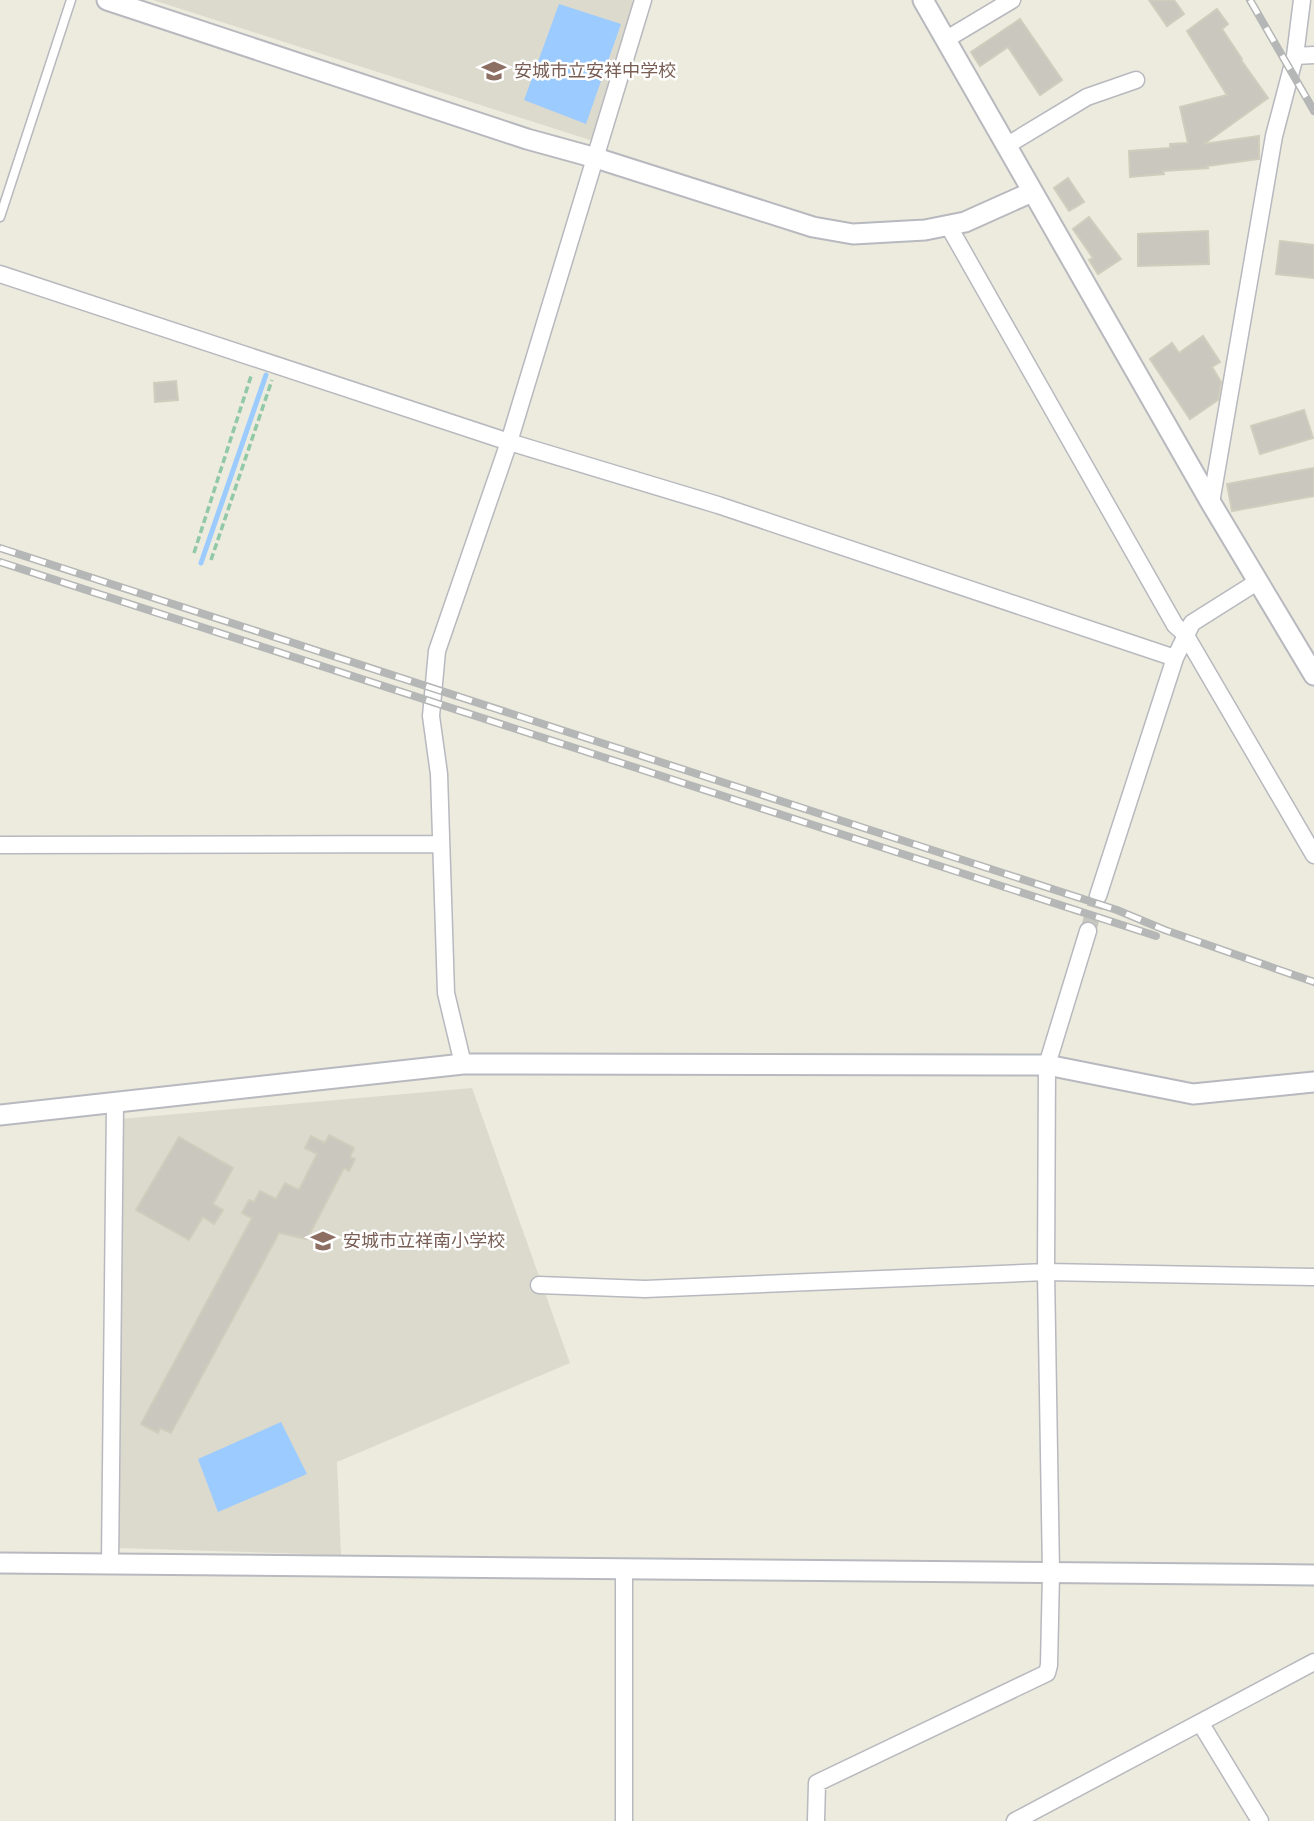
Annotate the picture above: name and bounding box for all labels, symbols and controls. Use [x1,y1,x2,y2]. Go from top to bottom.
school or university icon: 安城市立安祥中学校 [480,57,508,85]
place label: 安城市立安祥中学校 [514,59,676,82]
school or university icon: 安城市立祥南小学校 [309,1227,337,1255]
place label: 安城市立祥南小学校 [343,1229,505,1252]

